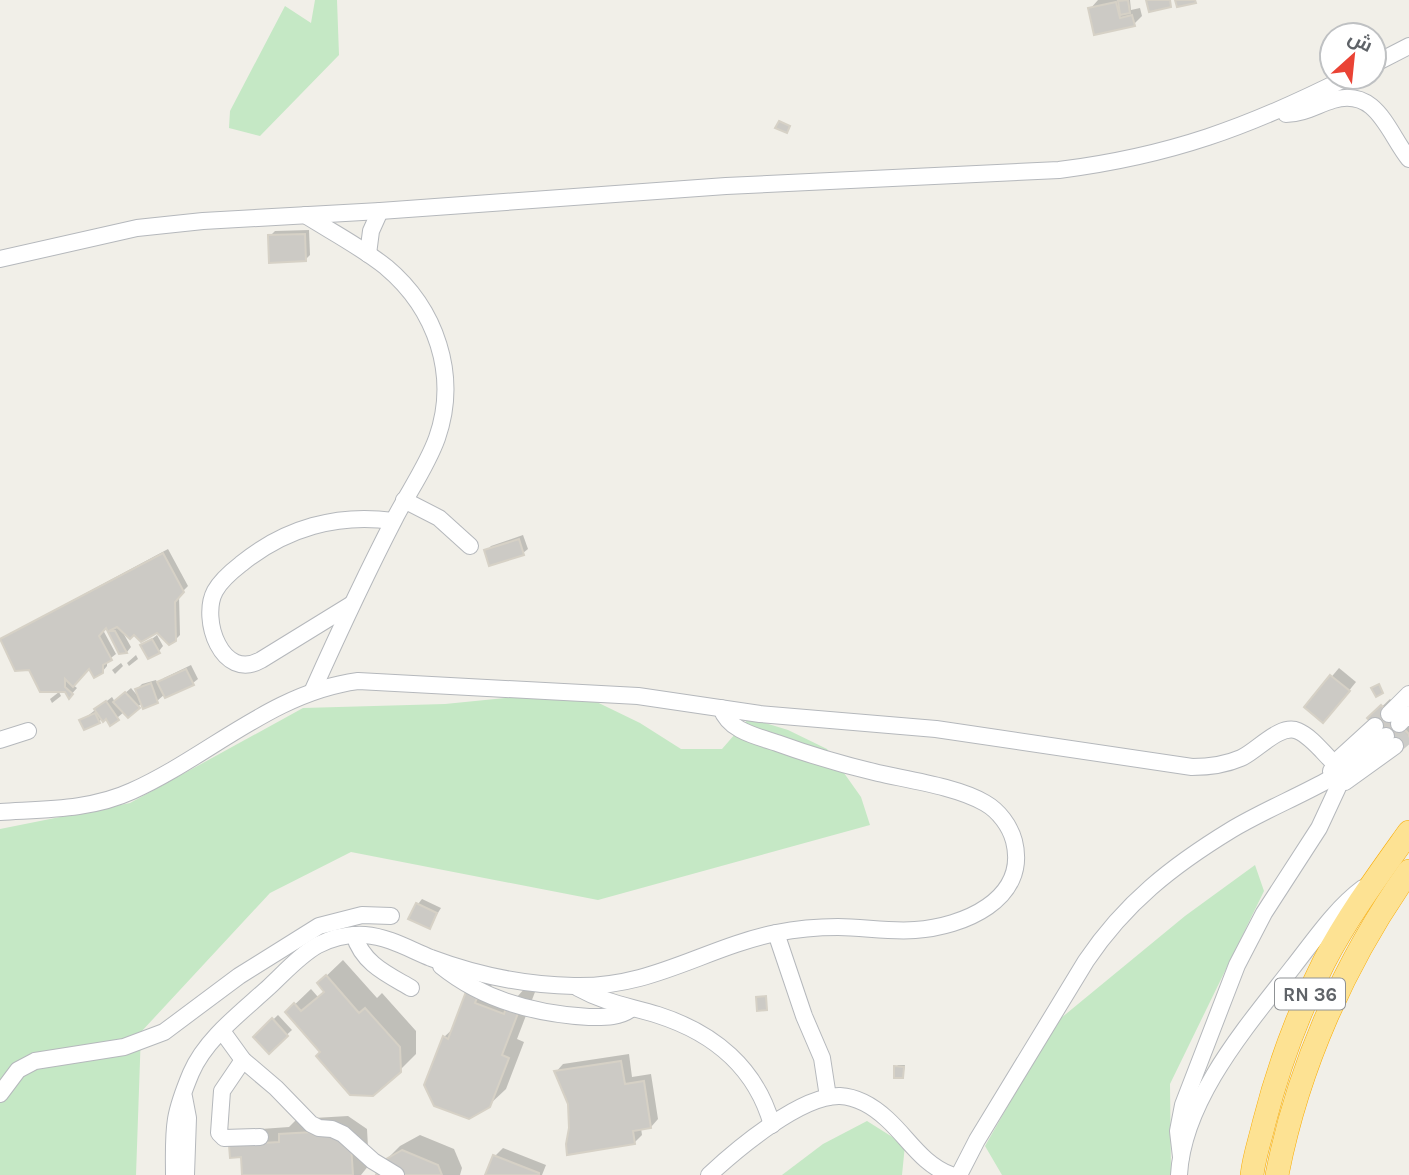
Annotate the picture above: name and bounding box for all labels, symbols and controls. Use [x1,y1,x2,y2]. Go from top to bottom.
north arrow [1318,21,1388,91]
text: ش [1344,26,1376,57]
road number: RN 36 [1275,978,1345,1010]

